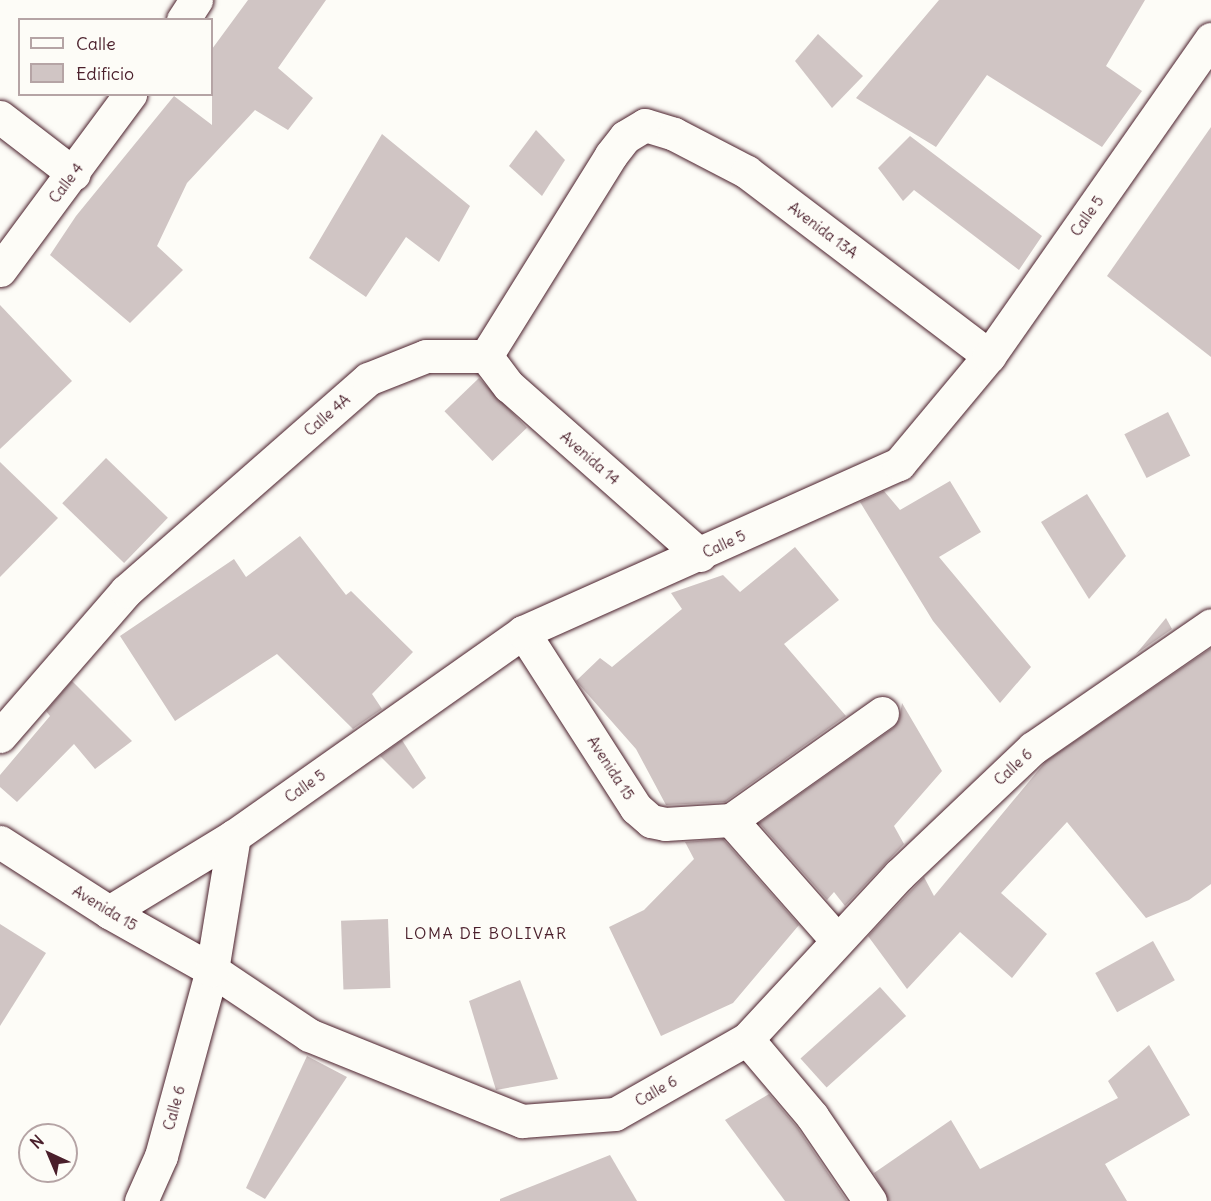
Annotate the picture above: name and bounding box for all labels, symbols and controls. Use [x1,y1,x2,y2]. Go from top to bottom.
legend [18,18,213,96]
text: Calle [76,32,116,55]
text: Edificio [76,62,134,85]
street label: Calle 4 [45,159,87,207]
street label: Calle 5 [1067,192,1107,240]
street label: Avenida 13A [785,198,861,262]
street label: Calle 4A [300,390,354,440]
street label: Avenida 14 [557,427,623,489]
street label: Calle 5 [700,526,748,562]
street label: Avenida 15 [584,733,638,803]
street label: Calle 6 [990,745,1036,789]
street label: Calle 5 [281,766,329,806]
street label: Avenida 15 [69,882,141,934]
district label: LOMA DE BOLIVAR [404,923,568,943]
street label: Calle 6 [632,1072,680,1110]
street label: Calle 6 [159,1084,189,1132]
north arrow [18,1123,78,1183]
text: N [26,1130,48,1153]

